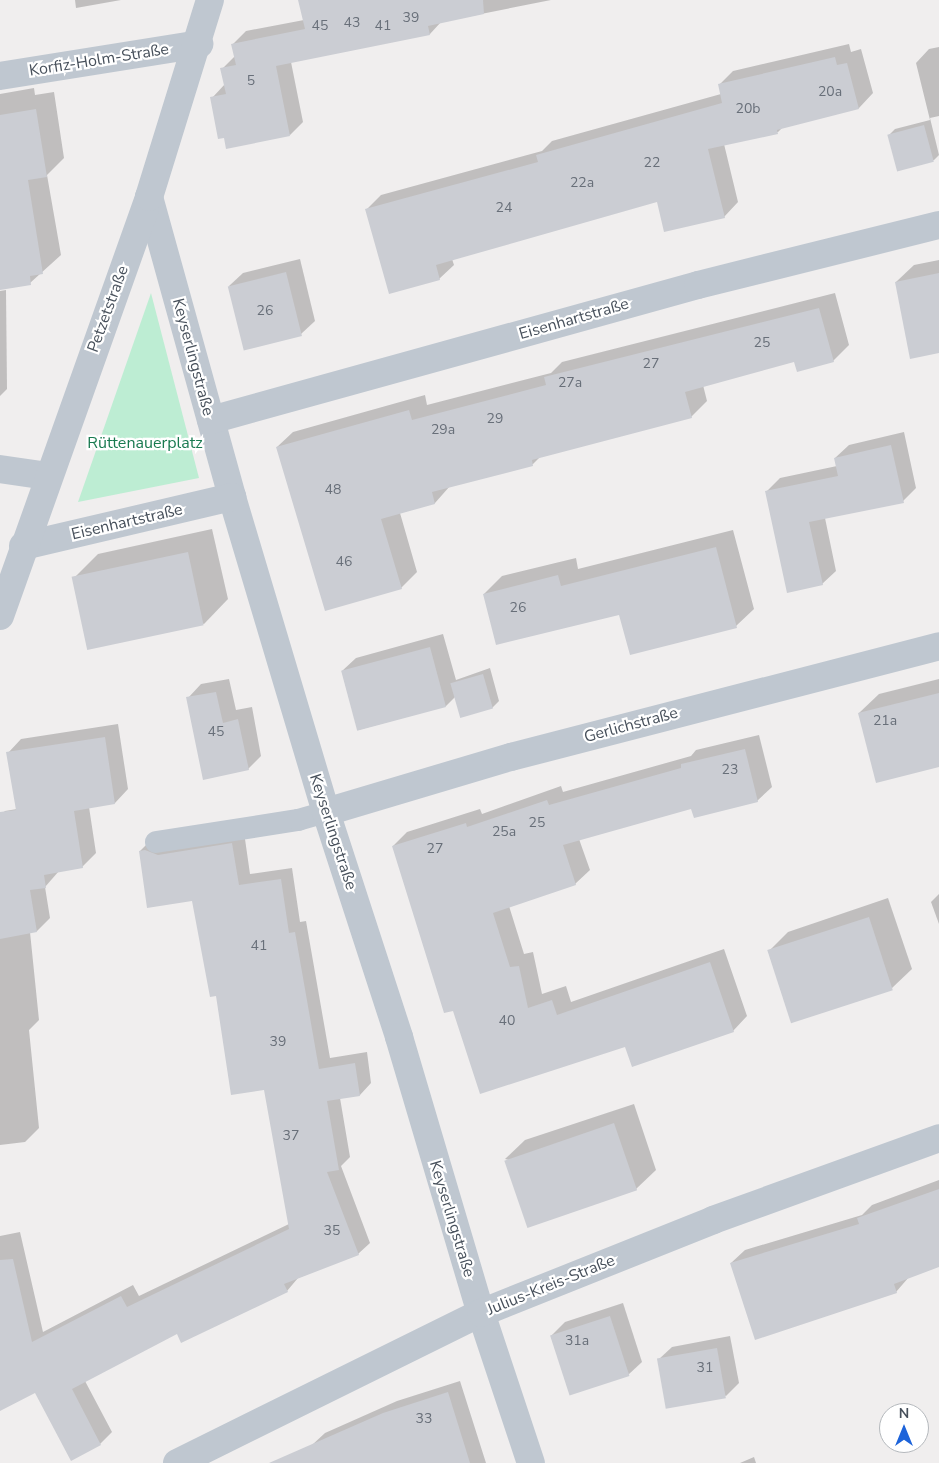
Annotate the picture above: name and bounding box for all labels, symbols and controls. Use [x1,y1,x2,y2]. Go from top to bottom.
house number: 39 [403,10,419,26]
house number: 43 [344,15,360,31]
house number: 45 [312,18,328,34]
house number: 41 [375,18,391,34]
street label: Korfiz-Holm-Straße [28,39,170,81]
house number: 5 [247,73,255,89]
house number: 20a [818,84,842,100]
house number: 20b [736,101,760,117]
house number: 22 [644,155,660,171]
house number: 22a [570,175,594,191]
house number: 24 [496,200,512,216]
street label: Petzetstraße [83,263,133,355]
street label: Eisenhartstraße [517,294,631,344]
street label: Keyserlingstraße [168,296,218,418]
house number: 26 [257,303,273,319]
house number: 25 [754,335,770,351]
house number: 27 [643,356,659,372]
house number: 27a [558,375,582,391]
house number: 29 [487,411,503,427]
house number: 29a [431,422,455,438]
park label: Rüttenauerplatz [87,433,203,453]
house number: 48 [325,482,341,498]
street label: Eisenhartstraße [70,500,184,544]
house number: 46 [336,554,352,570]
house number: 26 [510,600,526,616]
street label: Gerlichstraße [582,703,680,747]
house number: 21a [873,713,897,729]
house number: 45 [208,724,224,740]
house number: 23 [722,762,738,778]
street label: Keyserlingstraße [305,772,361,892]
house number: 25 [529,815,545,831]
house number: 25a [492,824,516,840]
house number: 27 [427,841,443,857]
house number: 41 [251,938,267,954]
house number: 40 [499,1013,515,1029]
house number: 39 [270,1034,286,1050]
house number: 37 [283,1128,299,1144]
street label: Keyserlingstraße [425,1158,479,1280]
house number: 35 [324,1223,340,1239]
street label: Julius-Kreis-Straße [484,1251,618,1319]
house number: 31a [565,1333,589,1349]
house number: 31 [697,1360,713,1376]
north arrow [879,1403,929,1453]
text: N [899,1404,909,1423]
house number: 33 [416,1411,432,1427]

